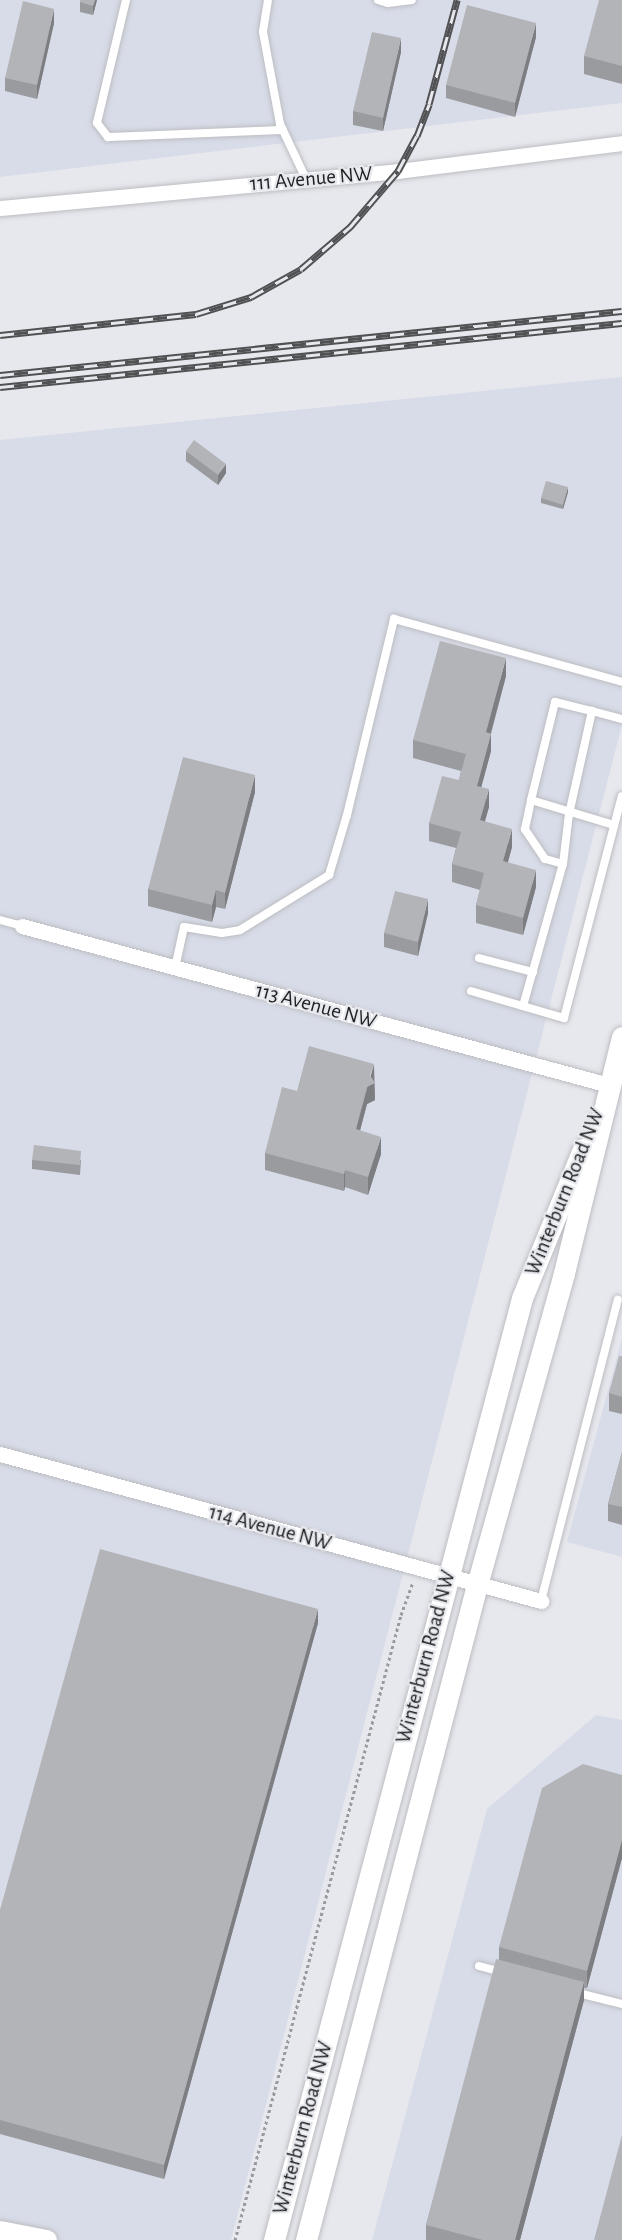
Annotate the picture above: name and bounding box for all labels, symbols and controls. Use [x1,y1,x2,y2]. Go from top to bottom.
street label: 111 Avenue NW [249,161,373,197]
street label: 113 Avenue NW [253,978,379,1034]
street label: Winterburn Road NW [520,1105,610,1279]
street label: 114 Avenue NW [206,1500,334,1556]
street label: Winterburn Road NW [391,1568,461,1746]
street label: Winterburn Road NW [268,2039,338,2217]

